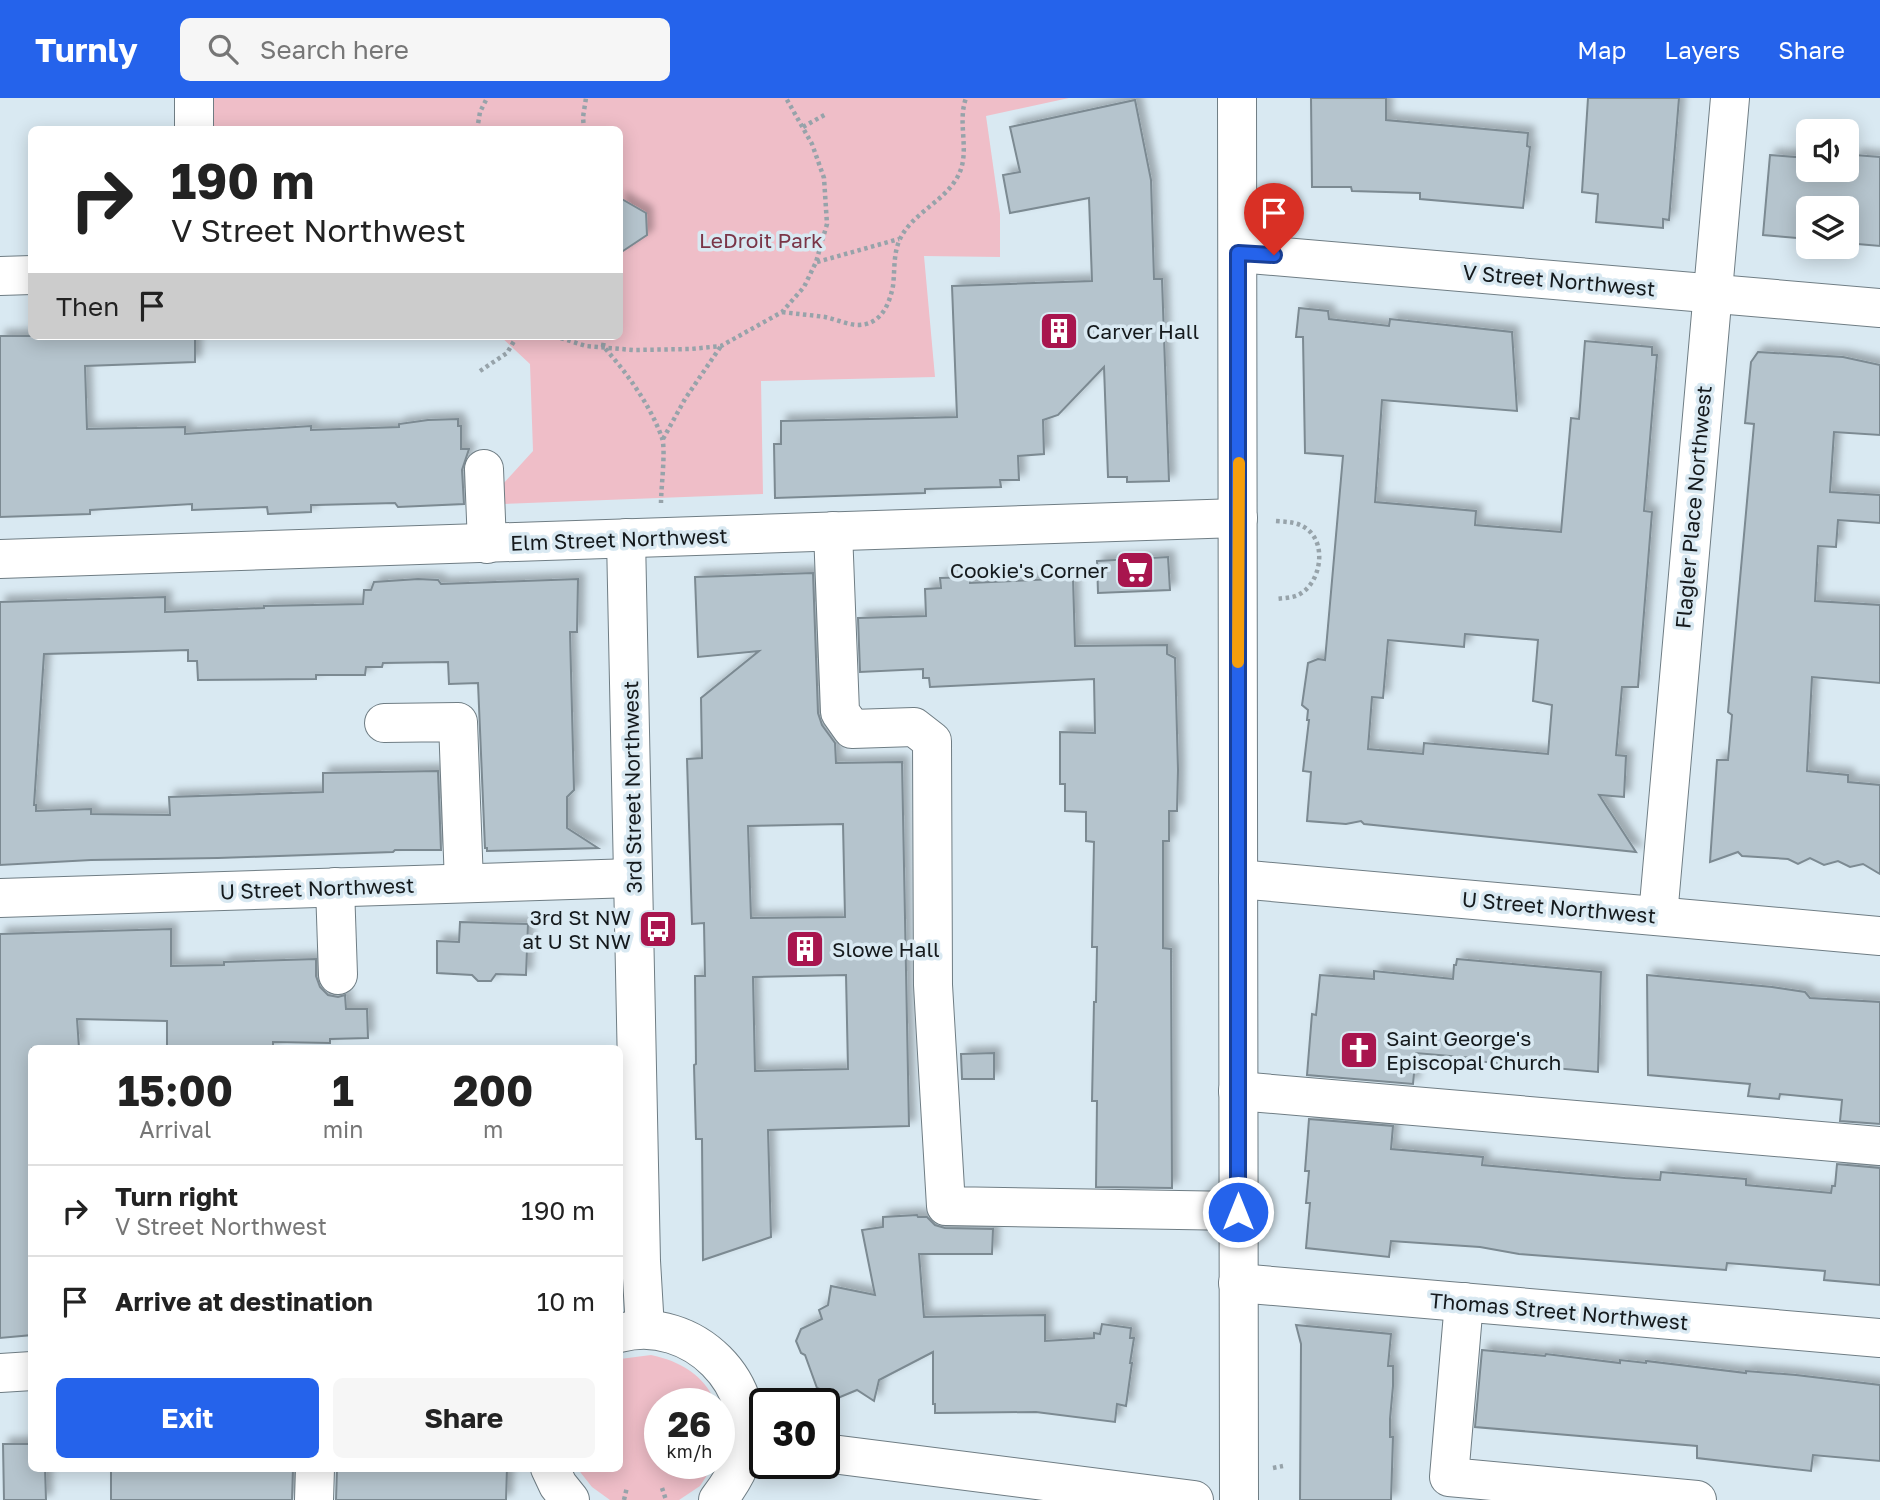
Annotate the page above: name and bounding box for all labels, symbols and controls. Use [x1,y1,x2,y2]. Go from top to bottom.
search box [180,18,670,81]
text: Turnly [35,30,138,69]
icon: search [204,30,242,68]
text: Search here [260,34,409,65]
text: Map [1577,35,1626,64]
text: Layers [1664,35,1740,64]
text: Share [1778,35,1845,64]
map controls [1796,119,1859,259]
button: sound [1796,119,1859,182]
text: 190 m [171,151,314,210]
icon: right [56,154,147,245]
pin [1244,183,1304,255]
icon: arrive [1255,194,1293,232]
button: layers [1796,196,1859,259]
text: V Street Northwest [171,211,466,249]
park label: LeDroit Park [699,227,823,253]
street label: V Street Northwest [1461,259,1657,301]
icon: arrive [133,287,171,325]
text: Then [56,291,119,322]
building icon: Carver Hall [1038,310,1080,352]
place label: Carver Hall [1086,318,1199,344]
street label: Flagler Place Northwest [1669,384,1717,630]
street label: Elm Street Northwest [510,522,728,556]
supermarket icon: Cookie's Corner [1114,549,1156,591]
place label: Cookie's Corner [950,557,1108,583]
street label: 3rd Street Northwest [617,680,647,894]
street label: U Street Northwest [219,872,415,904]
street label: U Street Northwest [1461,886,1657,928]
place label: 3rd St NW at U St NW [522,904,631,954]
bus stop icon: 3rd St NW at U St NW [637,908,679,950]
building icon: Slowe Hall [784,928,826,970]
place label: Slowe Hall [832,936,940,962]
place label: Saint George's Episcopal Church [1386,1025,1562,1075]
church icon: Saint George's Episcopal Church [1338,1029,1380,1071]
text: 15:00 [118,1065,233,1115]
text: 1 [332,1065,354,1115]
text: 200 [453,1065,533,1115]
text: Arrival [139,1115,211,1143]
text: min [323,1115,363,1143]
text: m [483,1115,503,1143]
position arrow [1201,1175,1275,1249]
text: Turn right [115,1181,238,1212]
icon: right [56,1192,94,1230]
text: 190 m [521,1195,595,1226]
text: V Street Northwest [115,1212,327,1240]
icon: arrive [56,1283,94,1321]
text: Arrive at destination [115,1286,373,1317]
text: 10 m [537,1286,595,1317]
street label: Thomas Street Northwest [1429,1287,1689,1335]
button: Exit [56,1378,319,1458]
button: Share [333,1378,595,1458]
speed limit sign: 30 [749,1388,840,1479]
text: 26 [668,1403,711,1445]
text: km/h [667,1440,712,1462]

